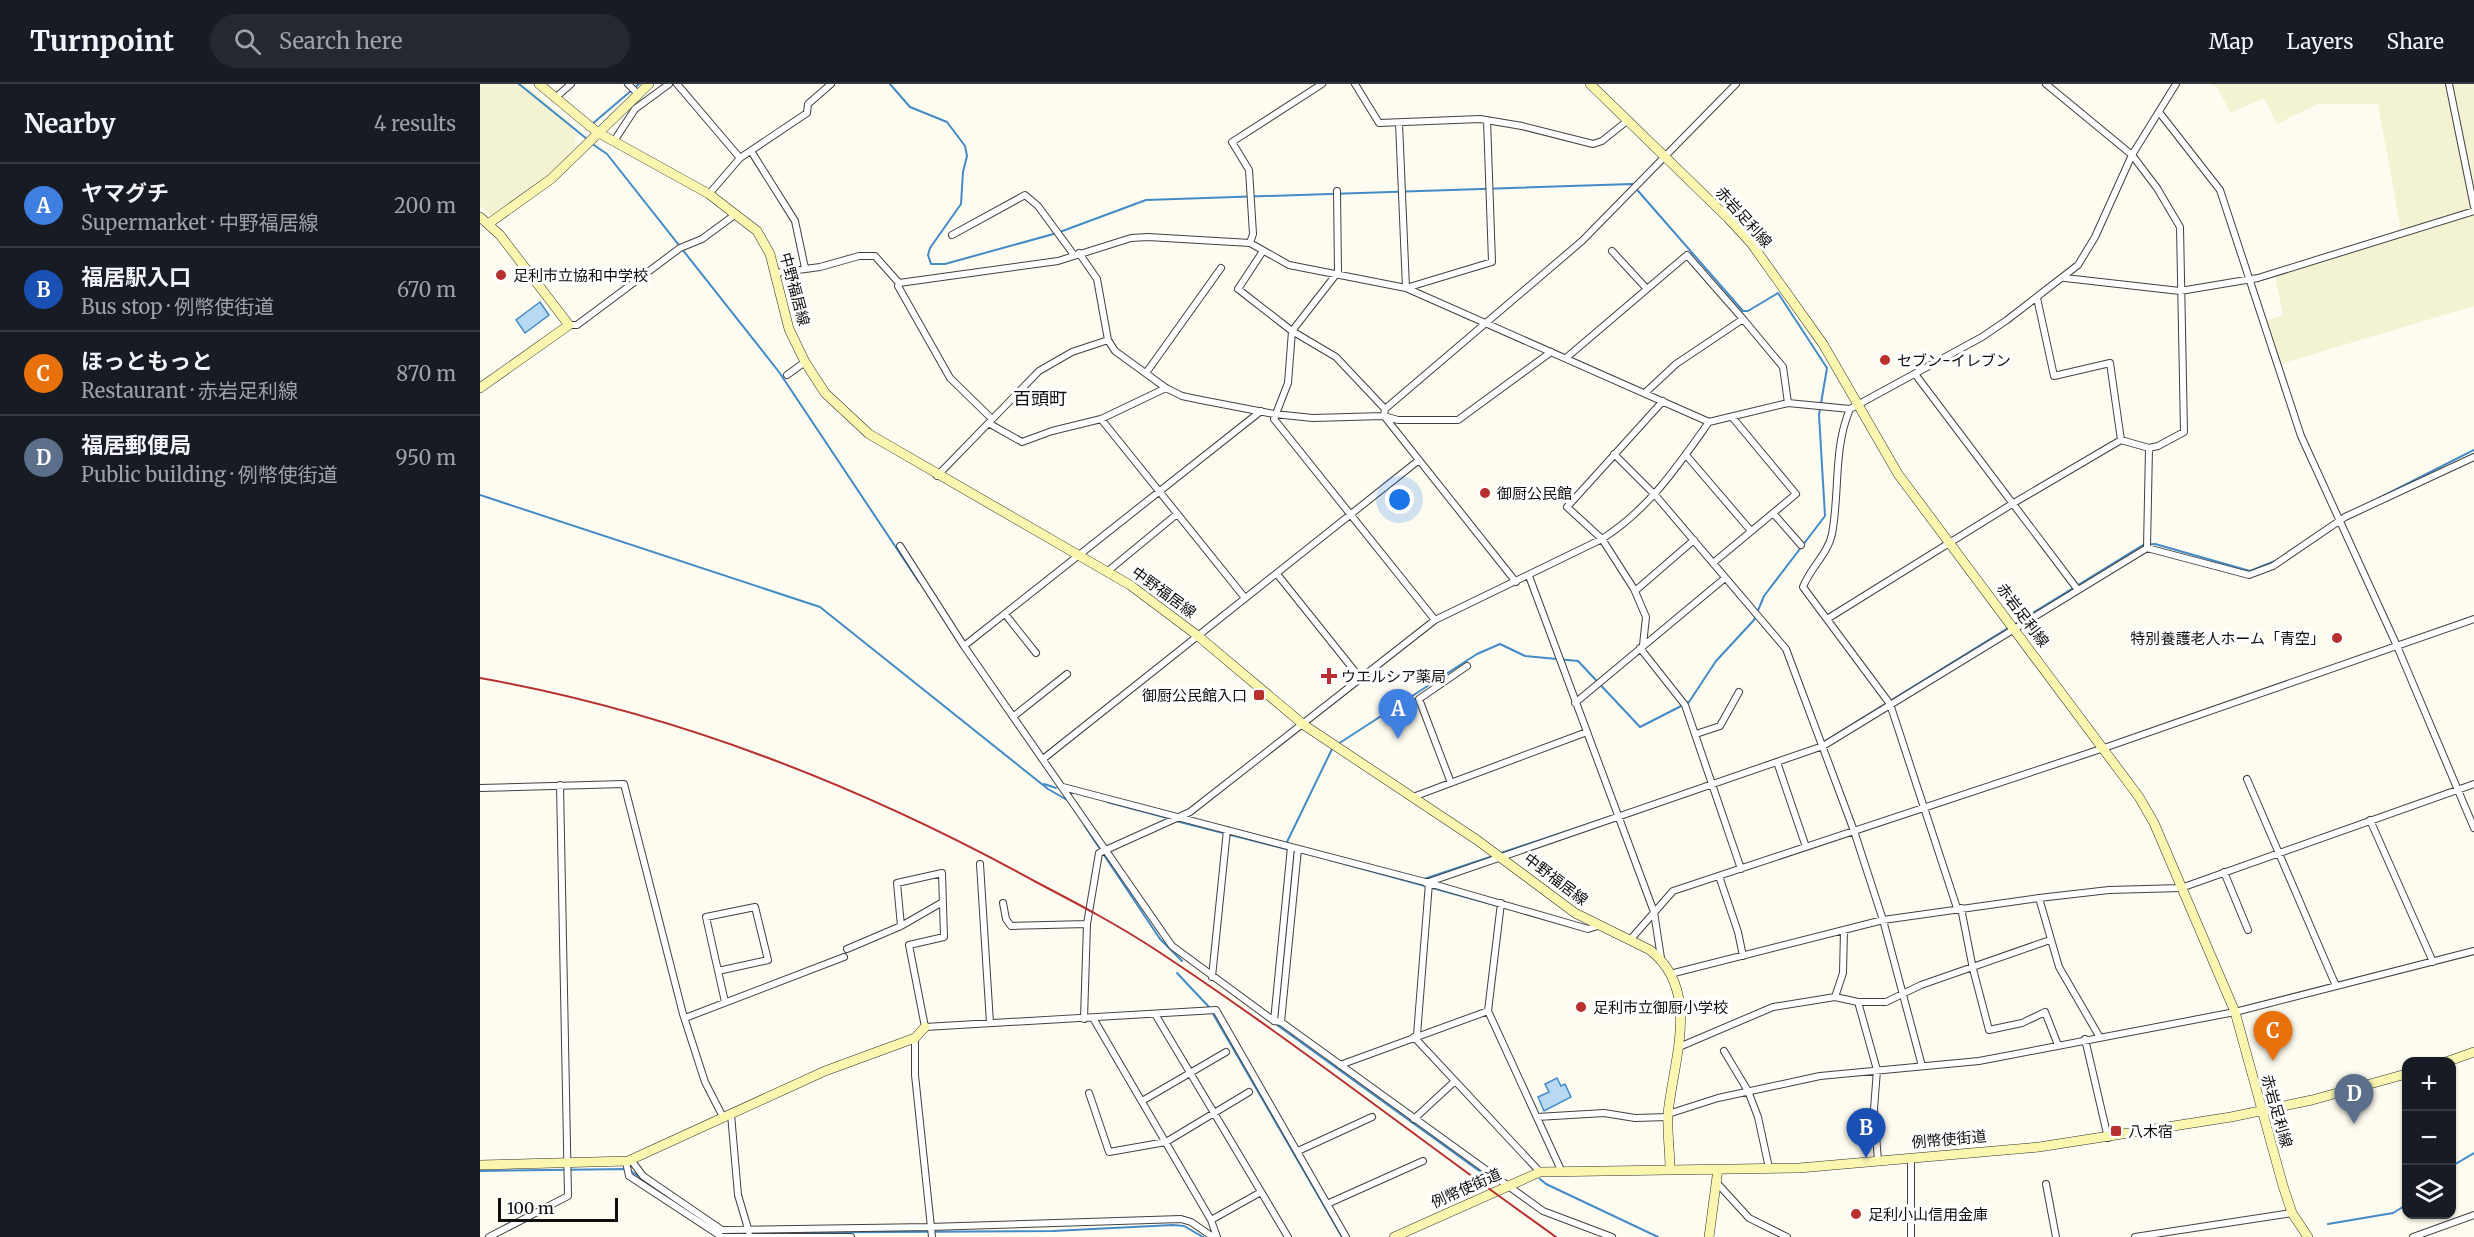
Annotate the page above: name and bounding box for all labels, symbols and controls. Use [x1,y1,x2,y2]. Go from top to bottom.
search box [210,14,630,68]
text: Turnpoint [30,23,174,59]
icon: search [231,25,264,58]
text: Search here [279,27,402,55]
text: Map [2209,28,2254,55]
text: Layers [2287,28,2354,55]
text: Share [2387,28,2444,55]
text: Nearby [24,107,116,140]
text: 4 results [374,111,456,136]
text: ヤマグチ [81,179,169,207]
street label: 赤岩足利線 [1712,183,1776,251]
text: A [36,193,51,218]
text: 200 m [394,193,456,218]
text: Supermarket · 中野福居線 [81,210,319,235]
street label: 中野福居線 [776,250,814,328]
text: 福居駅入口 [81,263,191,291]
place label: 足利市立協和中学校 [513,266,648,285]
marker: 足利市立協和中学校 [494,268,508,282]
text: B [37,277,50,302]
text: 670 m [397,277,456,302]
text: Bus stop · 例幣使街道 [81,294,274,319]
text: ほっともっと [81,347,213,375]
place label: セブン-イレブン [1897,351,2011,370]
marker: セブン-イレブン [1878,353,1892,367]
text: C [37,361,50,386]
text: 870 m [396,361,456,386]
text: Restaurant · 赤岩足利線 [81,378,298,403]
district label: 百頭町 [1013,387,1067,410]
text: 福居郵便局 [81,431,191,459]
text: D [36,445,51,470]
text: 950 m [396,445,456,470]
text: Public building · 例幣使街道 [81,462,338,487]
place label: 御厨公民館 [1497,484,1572,503]
your location [1385,485,1414,514]
marker: 御厨公民館 [1478,486,1492,500]
street label: 中野福居線 [1128,562,1200,622]
street label: 赤岩足利線 [1993,579,2053,651]
place label: 特別養護老人ホーム「青空」 [2130,629,2325,648]
marker: 特別養護老人ホーム「青空」 [2330,631,2344,645]
place label: ウエルシア薬局 [1341,667,1446,686]
marker: ウエルシア薬局 [1322,669,1336,683]
place label: 御厨公民館入口 [1142,686,1247,705]
marker: 御厨公民館入口 [1252,688,1266,702]
pin: A [1378,690,1418,739]
street label: 中野福居線 [1520,849,1592,909]
place label: 足利市立御厨小学校 [1593,998,1728,1017]
marker: 足利市立御厨小学校 [1574,1000,1588,1014]
pin: C [2254,1012,2292,1061]
map controls [2402,1057,2456,1219]
button: + [2402,1057,2456,1111]
street label: 赤岩足利線 [2258,1072,2296,1150]
pin: D [2334,1074,2374,1124]
pin: B [1846,1108,1886,1158]
button: − [2402,1111,2456,1165]
place label: 八木宿 [2128,1122,2173,1141]
marker: 八木宿 [2109,1124,2123,1138]
street label: 例幣使街道 [1911,1126,1987,1152]
street label: 例幣使街道 [1428,1164,1504,1212]
button: layers [2402,1165,2456,1219]
scale bar [498,1195,618,1222]
text: 100 m [507,1198,554,1218]
place label: 足利小山信用金庫 [1868,1205,1988,1224]
marker: 足利小山信用金庫 [1849,1207,1863,1221]

